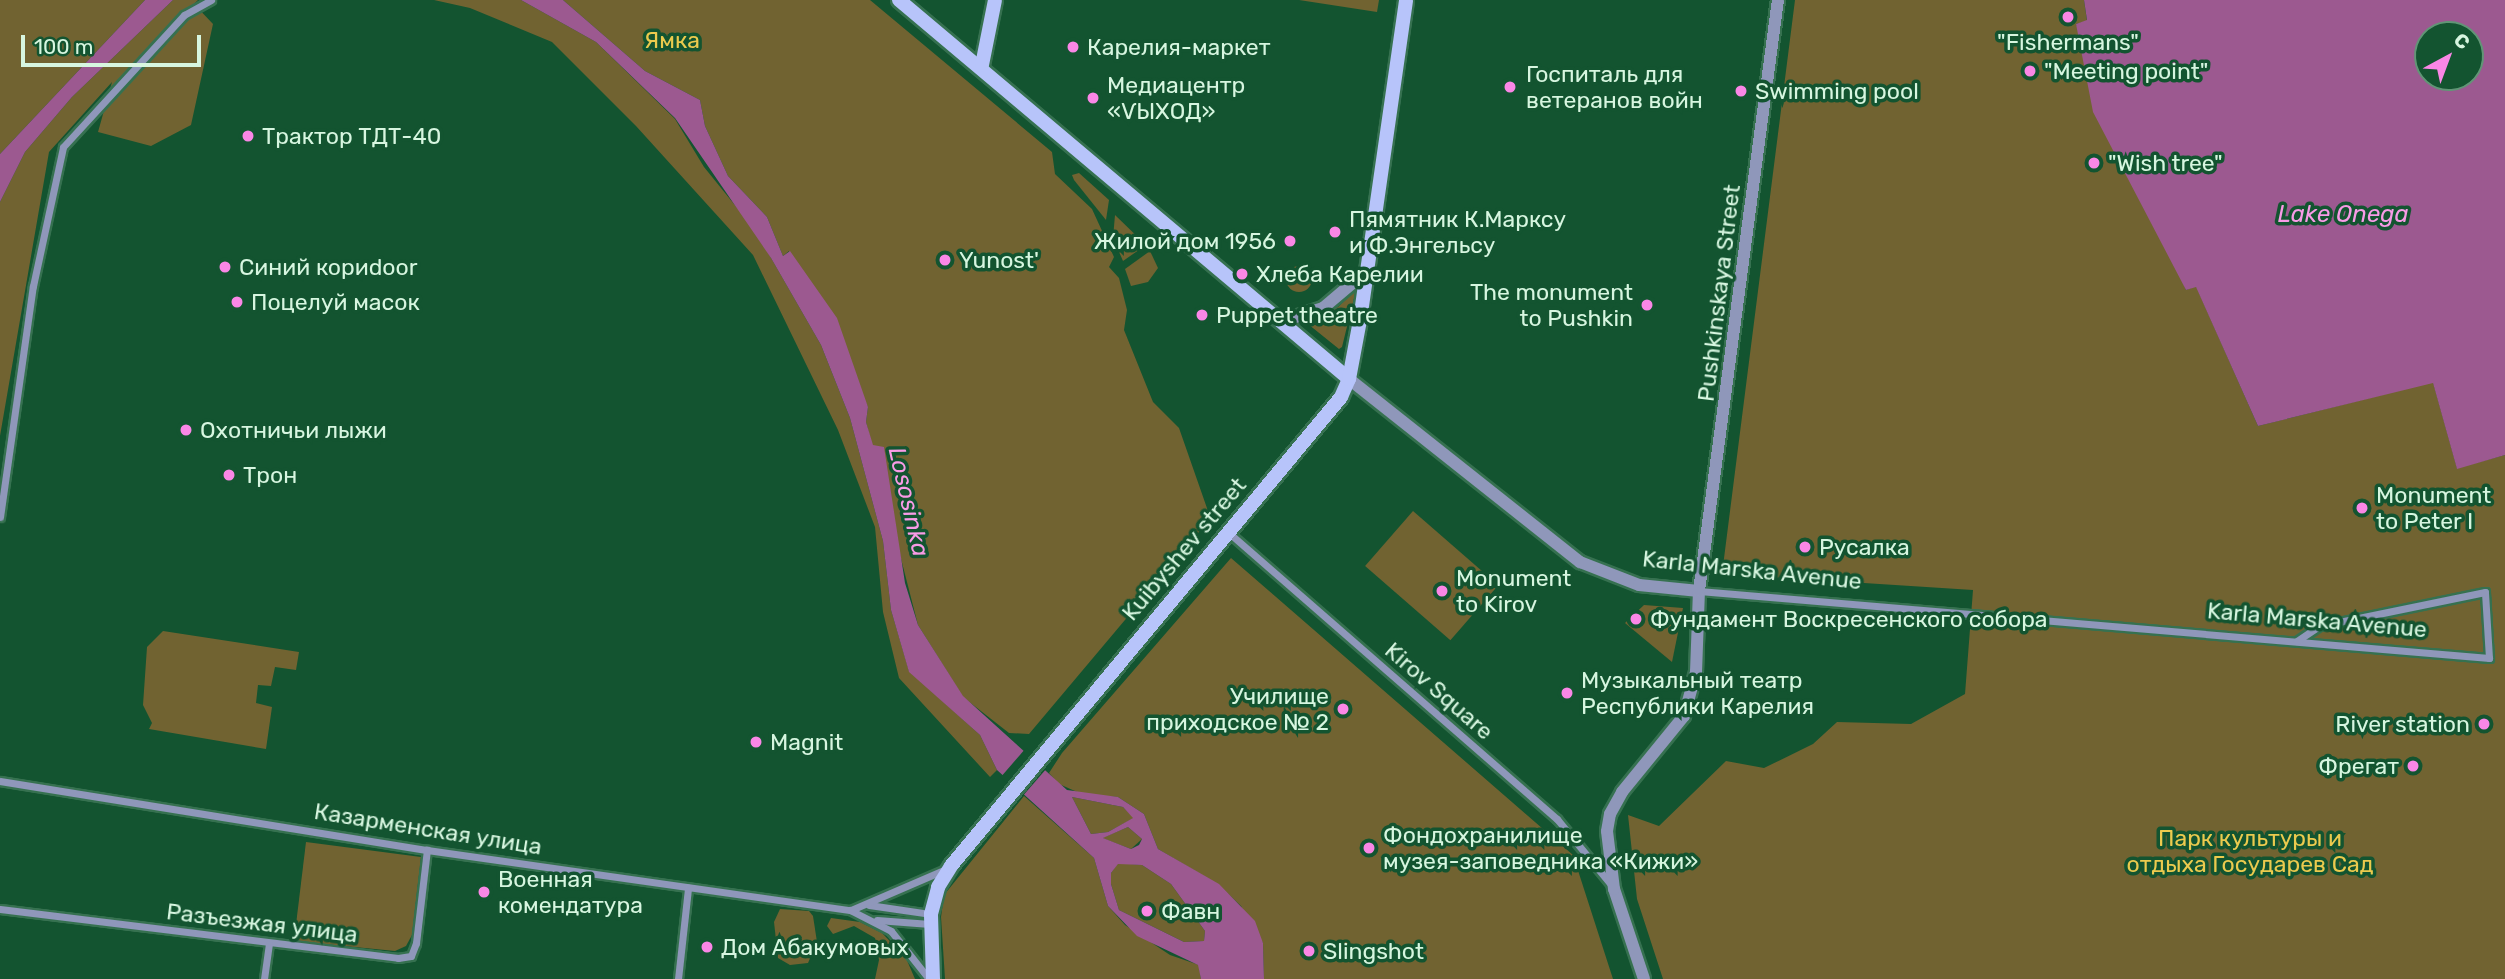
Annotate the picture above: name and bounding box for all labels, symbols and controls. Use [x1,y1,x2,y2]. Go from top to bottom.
marker: "Fishermans" [2060,9,2076,25]
scale bar [24,21,205,65]
north arrow [2414,21,2484,91]
park label: Ямка [644,26,700,54]
place label: "Fishermans" [1997,28,2139,56]
text: С [2449,28,2474,54]
place label: Карелия-маркет [1087,33,1270,61]
text: 100 m [34,34,93,59]
marker: Карелия-маркет [1065,39,1081,55]
place label: "Meeting point" [2044,57,2208,85]
place label: Госпиталь для ветеранов войн [1526,60,1703,114]
marker: "Meeting point" [2022,63,2038,79]
place label: Медиацентр «ѴЫХОД» [1107,71,1245,125]
marker: Госпиталь для ветеранов войн [1500,77,1520,97]
place label: Swimming pool [1755,77,1919,105]
marker: Swimming pool [1733,83,1749,99]
marker: Медиацентр «ѴЫХОД» [1085,90,1101,106]
place label: Трактор ТДТ-40 [262,122,441,150]
marker: Трактор ТДТ-40 [240,128,256,144]
place label: "Wish tree" [2108,149,2223,177]
marker: "Wish tree" [2086,155,2102,171]
street label: Pushkinskaya Street [1692,183,1746,403]
water label: Lake Onega [2277,201,2409,229]
place label: Пямятник К.Марксу и Ф.Энгельсу [1349,205,1566,259]
marker: Пямятник К.Марксу и Ф.Энгельсу [1327,224,1343,240]
place label: Жилой дом 1956 [1094,227,1276,255]
marker: Жилой дом 1956 [1282,233,1298,249]
place label: Yunost' [959,246,1039,274]
marker: Yunost' [937,252,953,268]
place label: Синий кориdoor [239,253,418,281]
marker: Синий кориdoor [217,259,233,275]
place label: Хлеба Карелии [1256,260,1424,288]
marker: Хлеба Карелии [1234,266,1250,282]
place label: The monument to Pushkin [1470,278,1633,332]
place label: Поцелуй масок [251,288,420,316]
marker: Поцелуй масок [229,294,245,310]
marker: The monument to Pushkin [1639,297,1655,313]
place label: Puppet theatre [1216,301,1378,329]
marker: Puppet theatre [1194,307,1210,323]
place label: Охотничьи лыжи [200,416,387,444]
marker: Охотничьи лыжи [178,422,194,438]
water label: Lososinka [881,444,935,560]
place label: Трон [243,461,297,489]
marker: Трон [221,467,237,483]
street label: Kuibyshev street [1116,472,1252,626]
place label: Monument to Peter I [2376,481,2491,535]
marker: Monument to Peter I [2354,500,2370,516]
place label: Русалка [1819,533,1910,561]
marker: Русалка [1797,539,1813,555]
street label: Karla Marska Avenue [1641,545,1863,595]
place label: Monument to Kirov [1456,564,1571,618]
marker: Monument to Kirov [1434,583,1450,599]
street label: Karla Marska Avenue [2206,597,2428,643]
place label: Фундамент Воскресенского собора [1650,605,2048,633]
marker: Фундамент Воскресенского собора [1628,611,1644,627]
street label: Kirov Square [1379,636,1499,746]
place label: Музыкальный театр Республики Карелия [1581,666,1814,720]
place label: Училище приходское № 2 [1146,682,1329,736]
marker: Музыкальный театр Республики Карелия [1559,685,1575,701]
marker: Училище приходское № 2 [1335,701,1351,717]
place label: River station [2335,710,2470,738]
marker: River station [2476,716,2492,732]
place label: Magnit [770,728,843,756]
marker: Magnit [748,734,764,750]
place label: Фрегат [2318,752,2399,780]
marker: Фрегат [2405,758,2421,774]
street label: Казарменская улица [312,797,544,861]
place label: Фондохранилище музея-заповедника «Кижи» [1383,821,1698,875]
park label: Парк культуры и отдыха Государев Сад [2127,824,2373,878]
marker: Фондохранилище музея-заповедника «Кижи» [1361,840,1377,856]
place label: Военная комендатура [498,865,643,919]
marker: Военная комендатура [476,884,492,900]
place label: Фавн [1161,897,1220,925]
street label: Разъезжая улица [165,898,359,948]
marker: Фавн [1139,903,1155,919]
place label: Дом Абакумовых [721,933,909,961]
place label: Slingshot [1323,937,1424,965]
marker: Дом Абакумовых [699,939,715,955]
marker: Slingshot [1301,943,1317,959]

